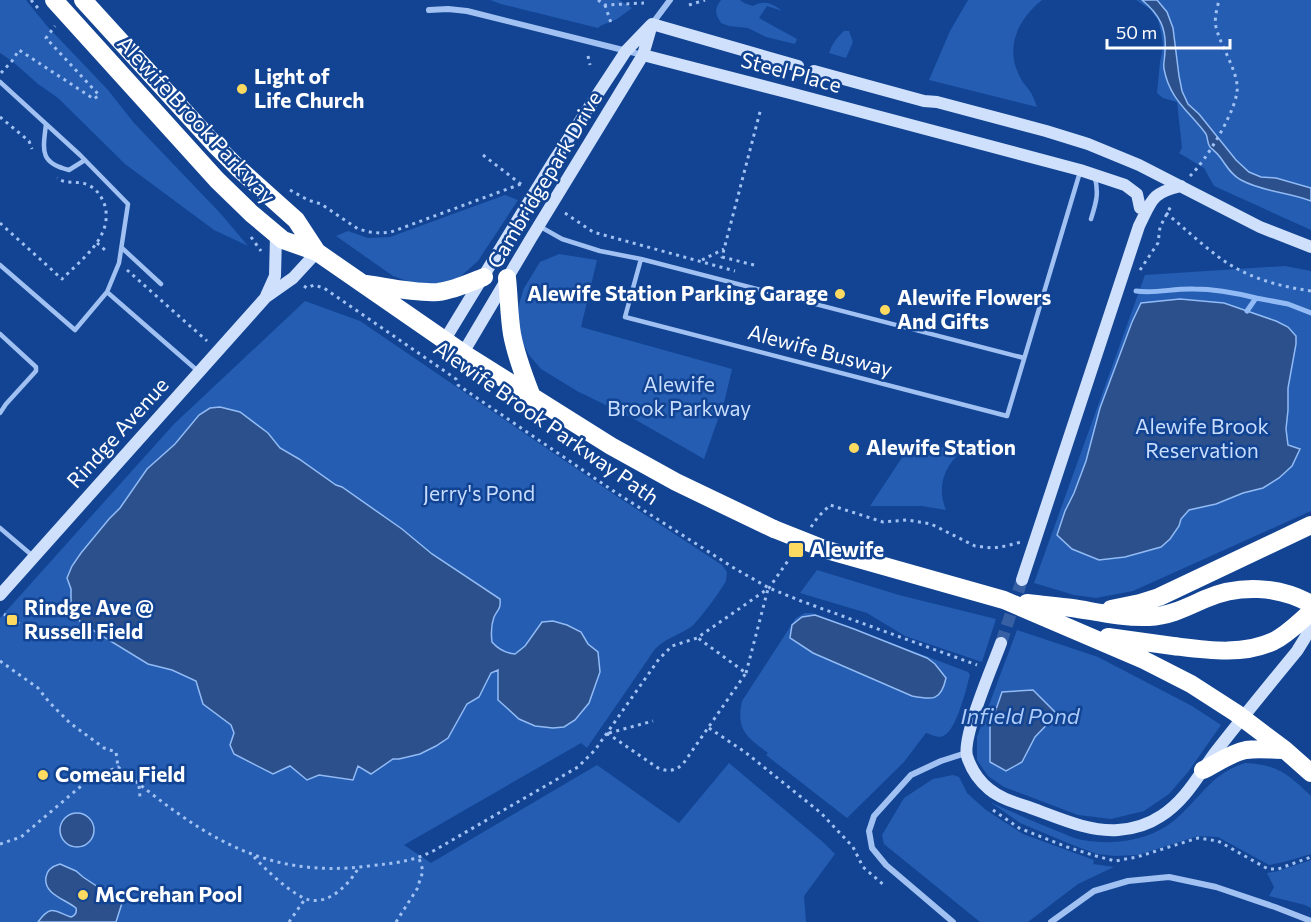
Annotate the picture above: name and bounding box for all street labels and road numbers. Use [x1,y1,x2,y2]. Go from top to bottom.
street label: Alewife Brook Parkway [113,30,281,208]
street label: Steel Place [738,46,844,97]
street label: Cambridgepark Drive [481,86,607,272]
street label: Alewife Busway [745,318,896,381]
street label: Alewife Brook Parkway Path [430,334,664,509]
street label: Rindge Avenue [61,372,173,492]

